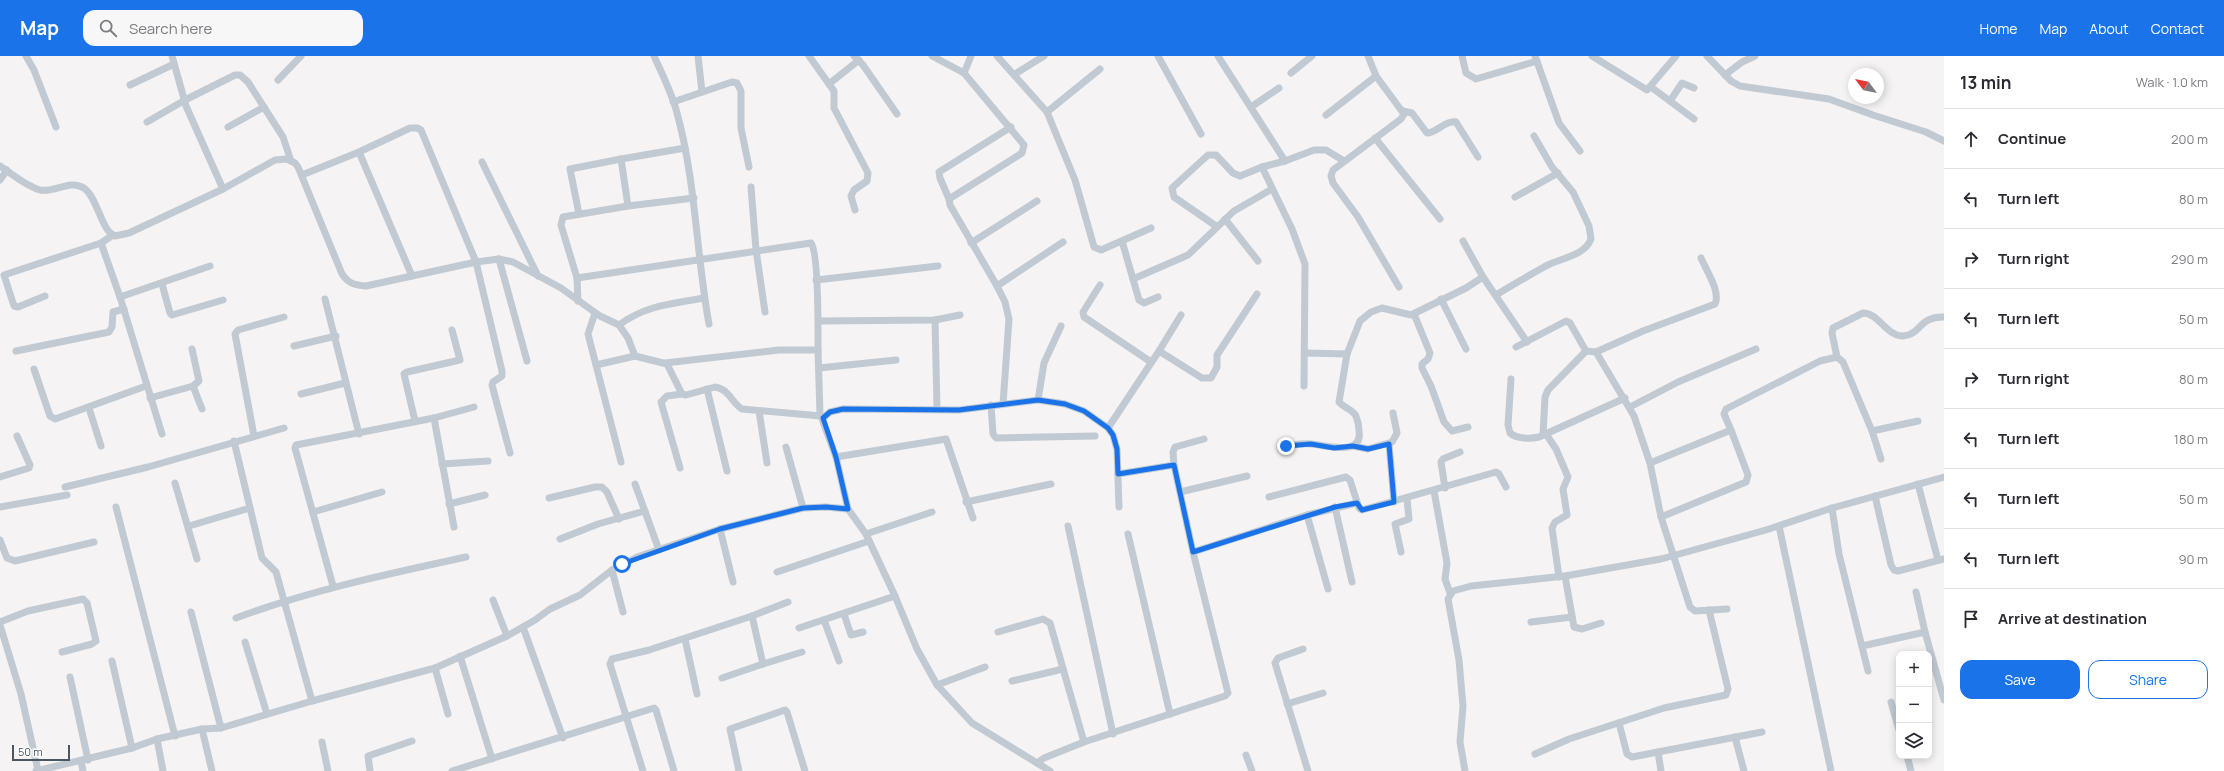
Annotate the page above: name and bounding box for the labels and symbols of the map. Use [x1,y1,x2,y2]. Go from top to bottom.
north arrow [1848,68,1884,104]
route end [1277,437,1295,455]
route start [613,555,631,573]
scale bar [12,743,70,762]

